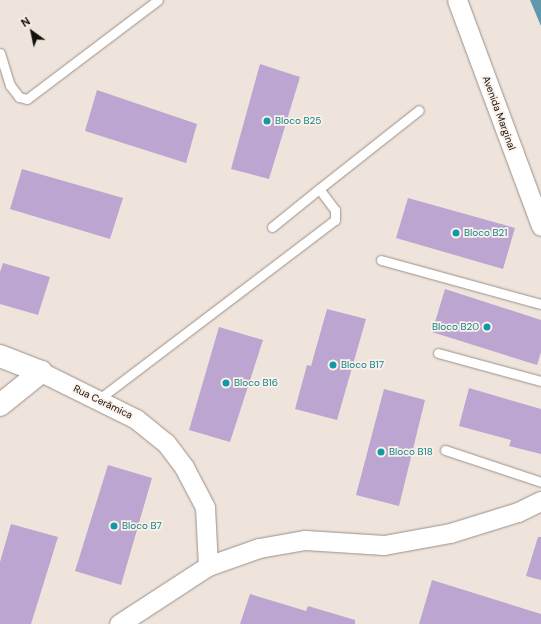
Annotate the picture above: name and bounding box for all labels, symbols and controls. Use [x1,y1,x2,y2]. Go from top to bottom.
north arrow [12,12,52,52]
text: N [18,14,33,30]
street label: Avenida Marginal [480,74,518,152]
place label: Bloco B25 [275,115,321,127]
marker: Bloco B25 [262,116,272,126]
place label: Bloco B21 [464,227,507,239]
marker: Bloco B21 [451,228,461,238]
place label: Bloco B20 [432,321,479,333]
marker: Bloco B20 [482,322,492,332]
place label: Bloco B17 [341,359,384,371]
marker: Bloco B17 [328,360,338,370]
place label: Bloco B16 [234,377,278,389]
marker: Bloco B16 [221,378,231,388]
street label: Rua Cerâmica [72,383,134,421]
place label: Bloco B18 [389,446,433,458]
marker: Bloco B18 [376,447,386,457]
place label: Bloco B7 [122,520,162,532]
marker: Bloco B7 [109,521,119,531]

